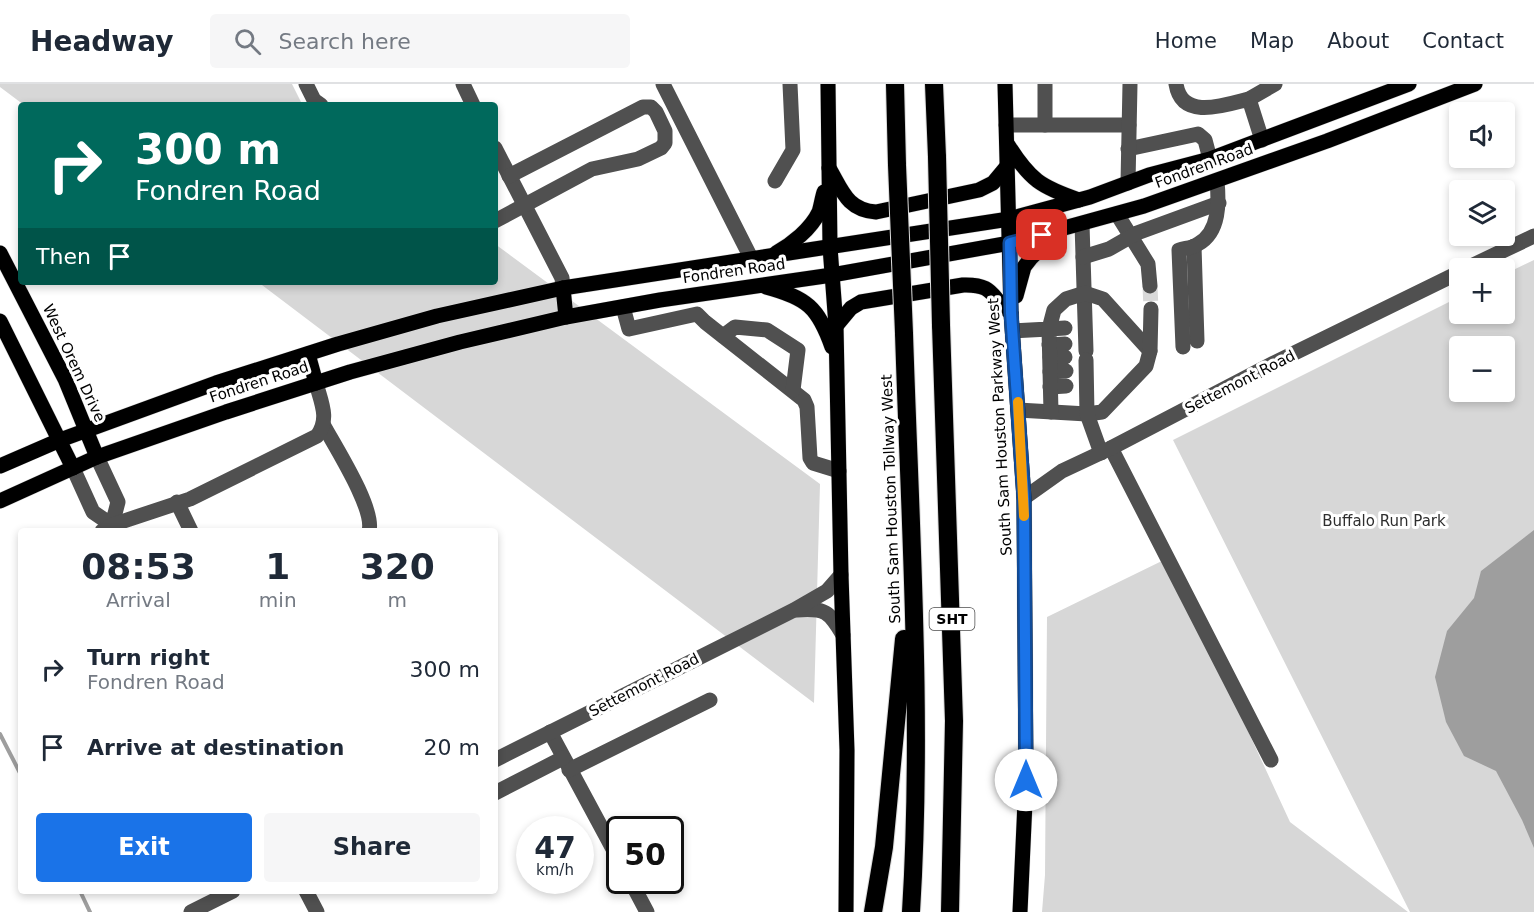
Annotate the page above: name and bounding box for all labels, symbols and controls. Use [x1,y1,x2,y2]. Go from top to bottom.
search box [210,14,630,68]
text: Headway [30,25,174,58]
icon: search [231,25,264,58]
text: Search here [279,29,411,54]
text: Home [1155,29,1217,53]
text: Map [1250,29,1294,53]
text: About [1327,29,1389,53]
text: Contact [1422,29,1504,53]
map controls [1449,102,1515,402]
button: sound [1449,102,1515,168]
text: 300 m [135,125,281,174]
icon: right [36,126,114,204]
street label: Fondren Road [1152,140,1256,192]
text: Fondren Road [135,175,321,206]
button: layers [1449,180,1515,246]
pin [1016,209,1067,260]
icon: arrive [1025,218,1058,251]
icon: arrive [103,240,136,273]
text: Then [36,244,91,269]
street label: Fondren Road [682,255,786,287]
button: + [1449,258,1515,324]
street label: South Sam Houston Parkway West [984,298,1016,556]
street label: West Orem Drive [39,301,109,425]
button: − [1449,336,1515,402]
street label: Settemont Road [1182,346,1298,418]
street label: Fondren Road [207,357,311,407]
street label: South Sam Houston Tollway West [878,374,904,624]
park label: Buffalo Run Park [1322,512,1446,530]
text: 08:53 [81,546,196,587]
text: 1 [265,546,290,587]
text: 320 [360,546,435,587]
text: Arrival [106,588,171,612]
text: min [259,588,297,612]
text: m [388,588,407,612]
road number: SHT [930,608,974,630]
text: Turn right [87,645,210,670]
street label: Settemont Road [586,649,702,721]
icon: right [36,653,69,686]
text: 300 m [410,657,480,682]
text: Fondren Road [87,670,225,694]
icon: arrive [36,731,69,764]
text: Arrive at destination [87,735,344,760]
text: 20 m [424,735,480,760]
position arrow [994,748,1058,812]
button: Exit [36,813,252,882]
button: Share [264,813,480,882]
speed limit sign: 50 [606,816,684,894]
text: 47 [534,830,576,865]
text: km/h [536,861,574,879]

